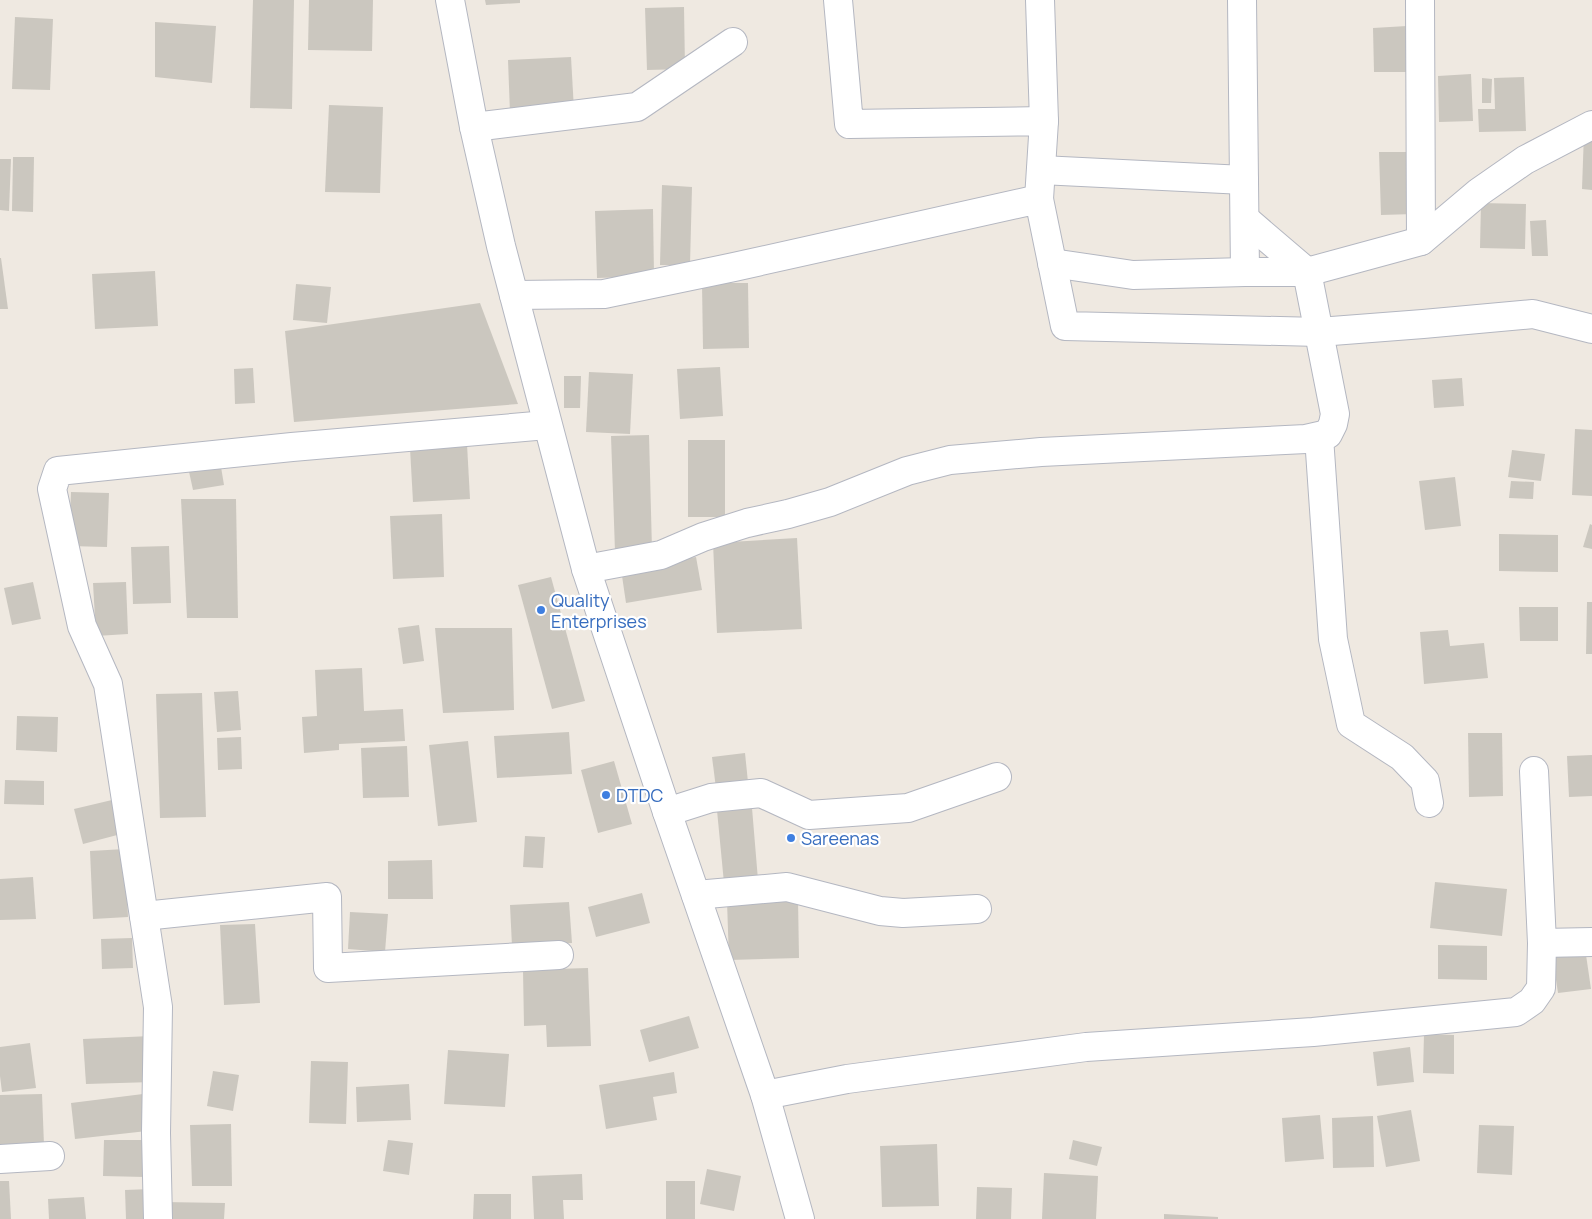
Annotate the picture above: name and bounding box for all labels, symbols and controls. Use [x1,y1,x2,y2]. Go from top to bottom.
place label: Quality Enterprises [551,588,647,633]
marker: Quality Enterprises [535,604,547,616]
place label: DTDC [616,783,664,807]
marker: DTDC [600,789,612,801]
place label: Sareenas [801,826,879,850]
marker: Sareenas [785,832,797,844]

